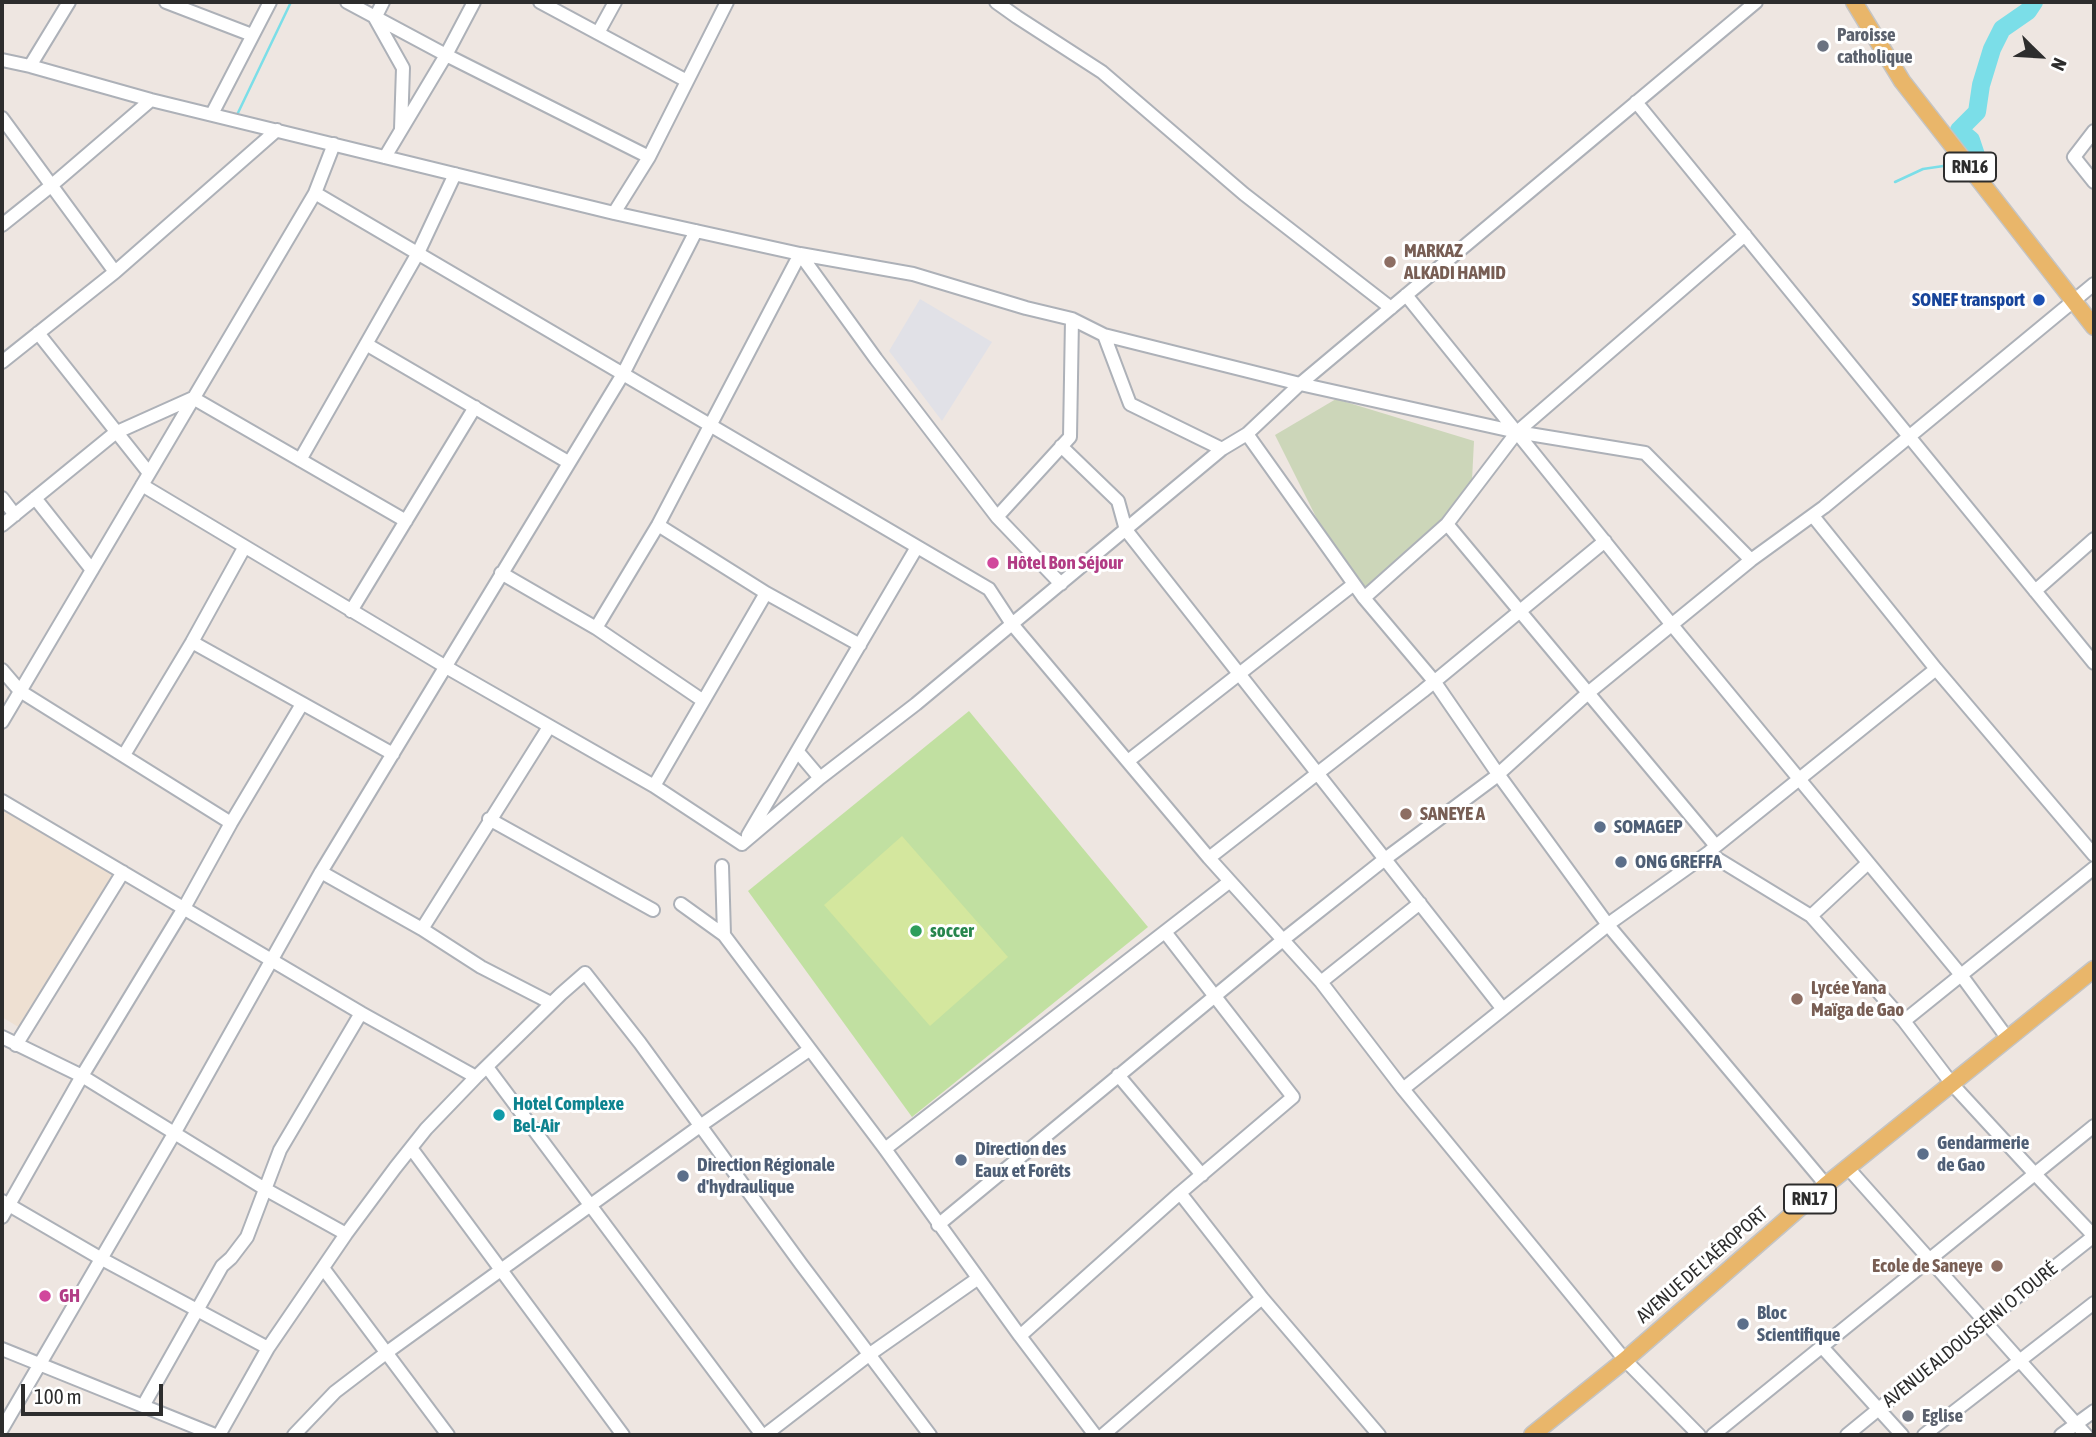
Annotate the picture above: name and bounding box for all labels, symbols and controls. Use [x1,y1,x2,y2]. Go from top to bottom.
north arrow [2005,21,2075,91]
place label: Paroisse catholique [1837,24,1913,68]
marker: Paroisse catholique [1815,38,1831,54]
text: N [2047,55,2072,74]
road number: RN16 [1944,152,1996,182]
place label: MARKAZ ALKADI HAMID [1404,240,1506,284]
marker: MARKAZ ALKADI HAMID [1382,254,1398,270]
place label: SONEF transport [1912,289,2025,311]
marker: SONEF transport [2031,292,2047,308]
place label: Hôtel Bon Séjour [1007,552,1123,574]
marker: Hôtel Bon Séjour [985,555,1001,571]
place label: SANEYE A [1420,803,1485,825]
marker: SANEYE A [1398,806,1414,822]
place label: SOMAGEP [1614,816,1683,838]
marker: SOMAGEP [1592,819,1608,835]
place label: ONG GREFFA [1635,851,1722,873]
marker: ONG GREFFA [1613,854,1629,870]
place label: soccer [930,920,974,942]
marker: soccer [908,923,924,939]
place label: Lycée Yana Maïga de Gao [1811,977,1904,1021]
marker: Lycée Yana Maïga de Gao [1789,991,1805,1007]
place label: Hotel Complexe Bel-Air [513,1093,624,1137]
marker: Hotel Complexe Bel-Air [491,1107,507,1123]
place label: Gendarmerie de Gao [1937,1132,2029,1176]
place label: Direction des Eaux et Forêts [975,1138,1071,1182]
marker: Gendarmerie de Gao [1915,1146,1931,1162]
marker: Direction des Eaux et Forêts [953,1152,969,1168]
place label: Direction Régionale d'hydraulique [697,1154,835,1198]
marker: Direction Régionale d'hydraulique [675,1168,691,1184]
road number: RN17 [1784,1184,1836,1214]
street label: AVENUE DE L'AÉROPORT [1632,1202,1772,1328]
place label: Ecole de Saneye [1872,1255,1983,1277]
street label: AVENUE ALDOUSSEINI O TOURÉ [1878,1257,2062,1413]
marker: Ecole de Saneye [1989,1258,2005,1274]
place label: GH [59,1285,80,1307]
marker: GH [37,1288,53,1304]
place label: Bloc Scientifique [1757,1302,1840,1346]
marker: Bloc Scientifique [1735,1316,1751,1332]
scale bar [24,1370,166,1414]
text: 100 m [34,1384,82,1408]
place label: Eglise [1922,1405,1963,1427]
marker: Eglise [1900,1408,1916,1424]

